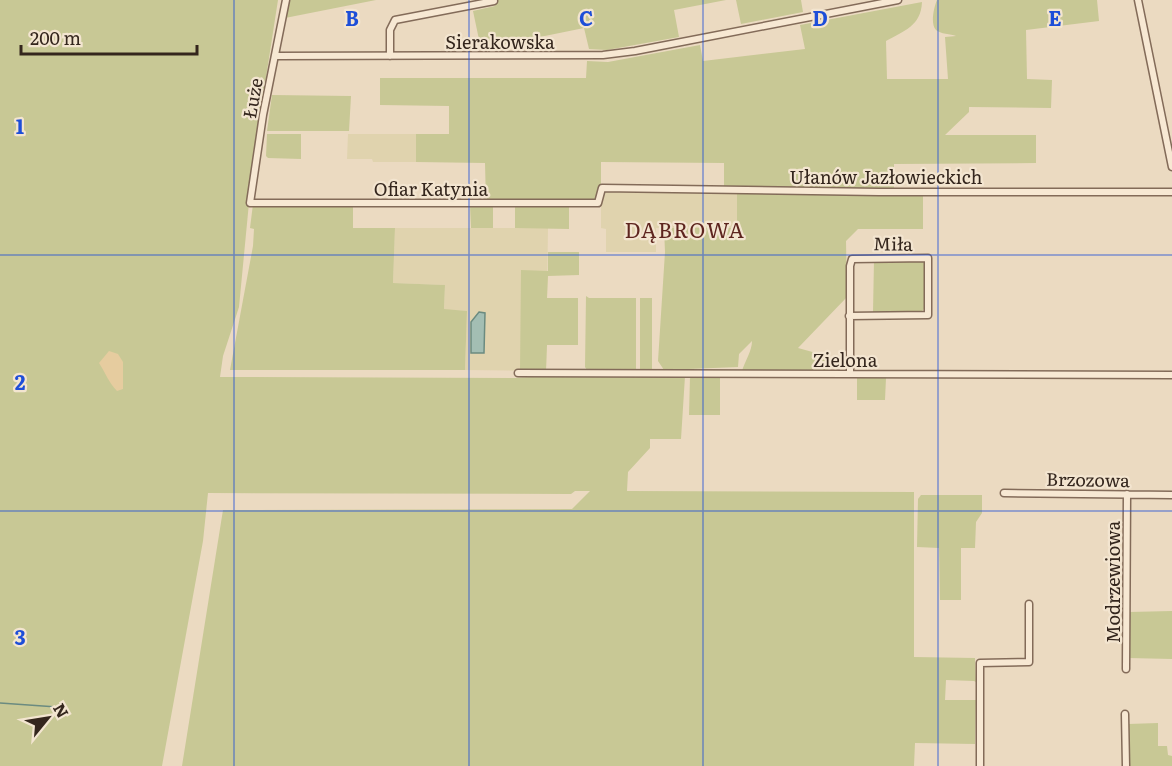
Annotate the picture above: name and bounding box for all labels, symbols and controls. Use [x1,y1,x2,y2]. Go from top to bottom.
text: B [345,2,359,32]
text: C [579,2,593,32]
text: D [812,2,828,32]
text: E [1048,2,1062,32]
scale bar [21,18,196,56]
text: 200 m [30,24,81,51]
street label: Sierakowska [445,28,555,55]
street label: Łuże [235,76,269,120]
text: 1 [16,110,24,140]
street label: Ułanów Jazłowieckich [790,163,983,190]
street label: Ofiar Katynia [374,175,489,202]
district label: DĄBROWA [625,213,745,244]
street label: Miła [873,229,913,257]
street label: Zielona [813,346,878,373]
text: 2 [15,366,26,396]
street label: Brzozowa [1046,465,1130,493]
street label: Modrzewiowa [1099,520,1126,643]
text: 3 [14,621,26,651]
north arrow [18,688,78,748]
text: N [48,698,76,722]

